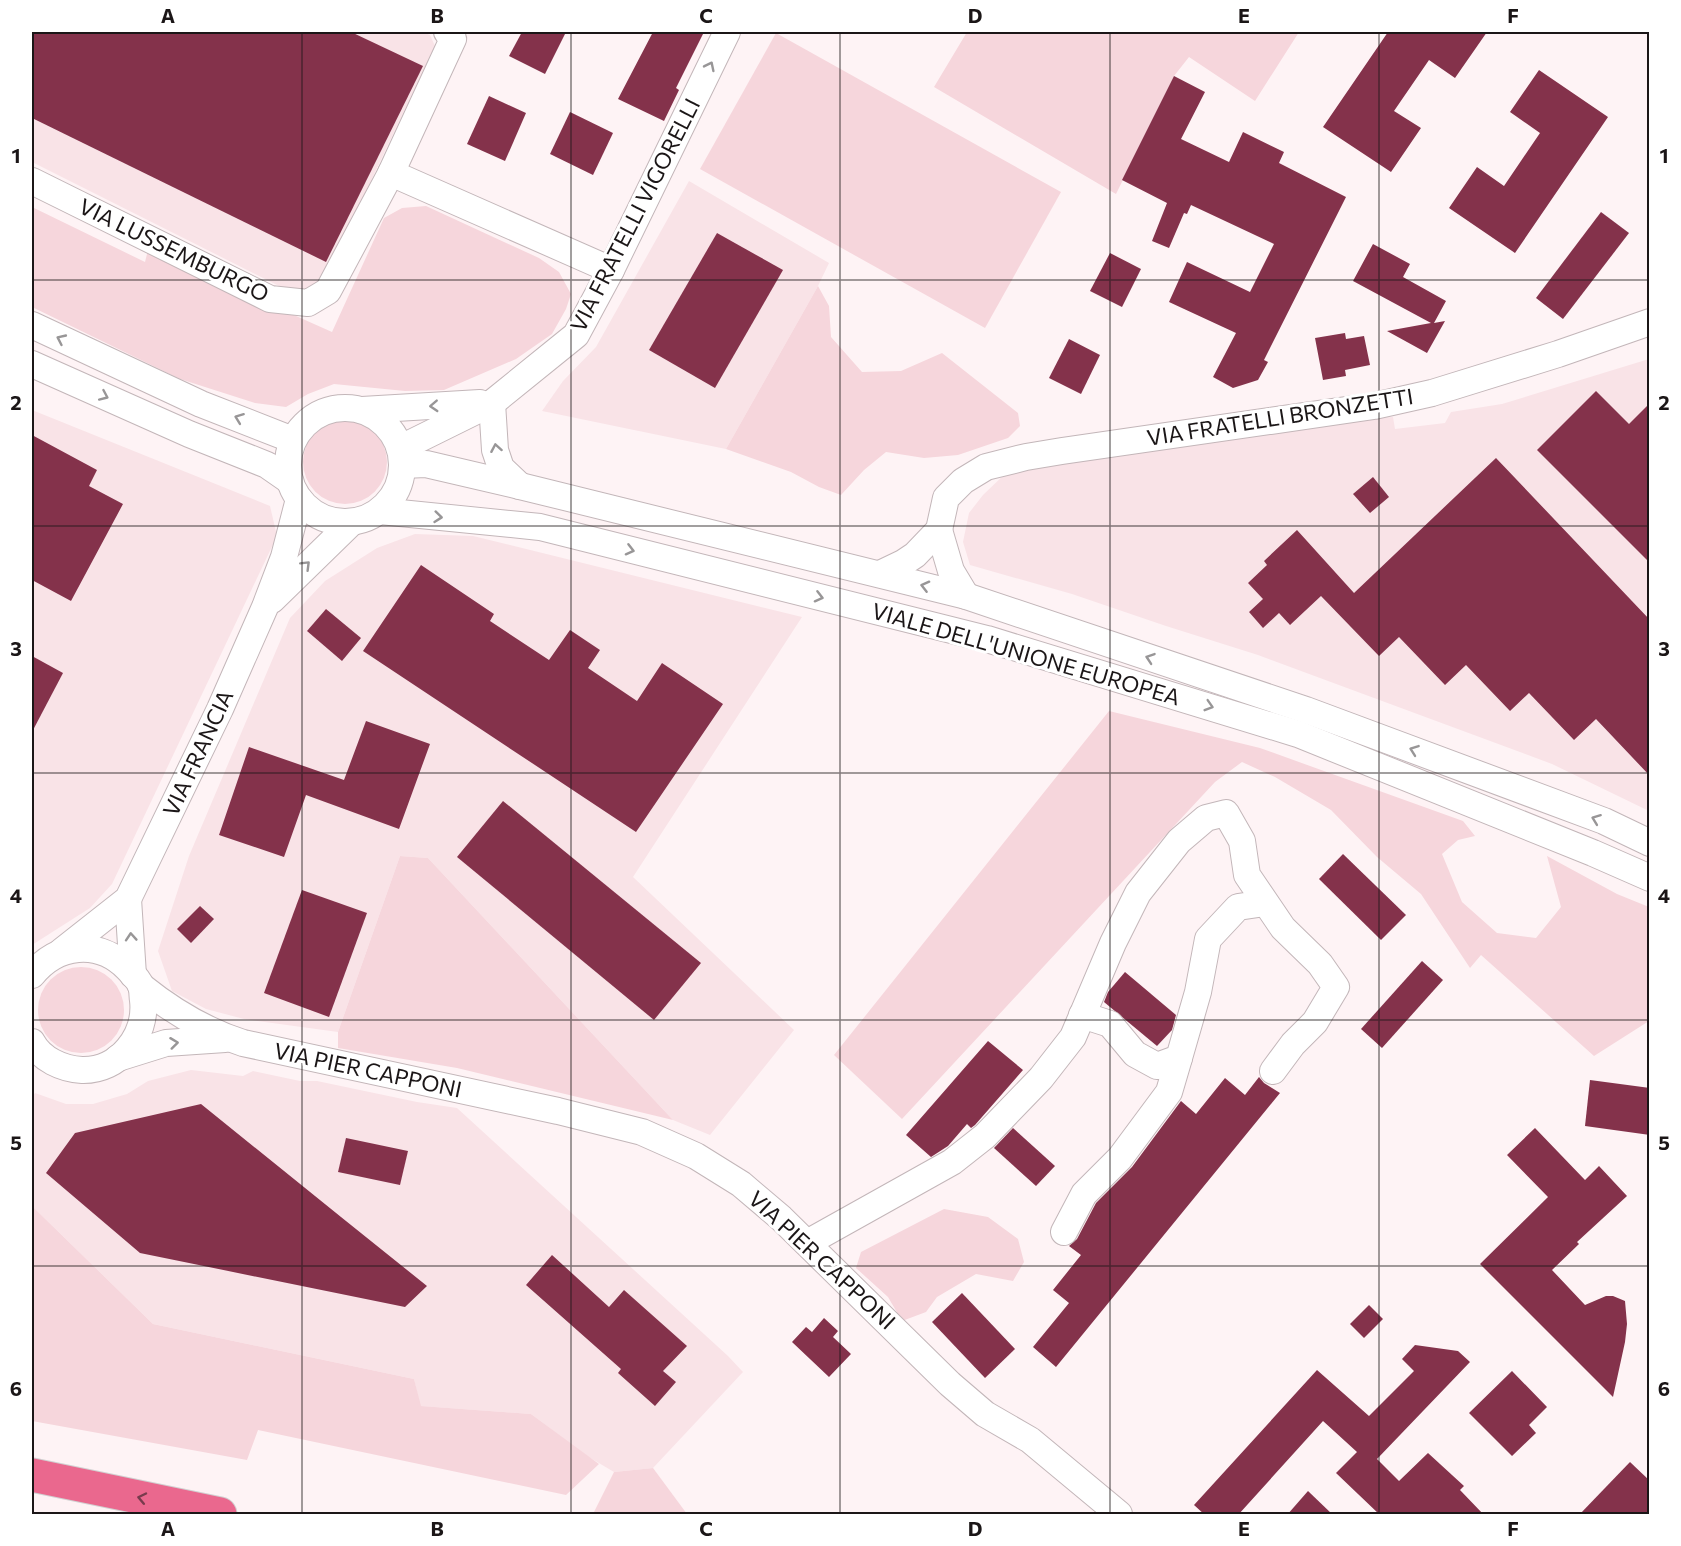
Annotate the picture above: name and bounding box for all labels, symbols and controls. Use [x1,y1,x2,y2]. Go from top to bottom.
text: A [161,3,175,27]
text: B [430,3,444,27]
text: C [699,3,713,27]
text: D [968,3,982,27]
text: E [1238,3,1250,27]
text: F [1507,3,1519,27]
one-way arrow [703,62,715,73]
street label: VIA FRATELLI VIGORELLI [564,93,705,336]
text: 1 [11,143,21,167]
text: 1 [1659,143,1669,167]
street label: VIA LUSSEMBURGO [75,192,274,307]
one-way arrow [56,334,67,346]
street label: VIA FRATELLI BRONZETTI [1145,382,1415,451]
one-way arrow [98,389,109,401]
text: 2 [10,390,22,414]
text: 2 [1658,390,1670,414]
one-way arrow [429,400,438,413]
one-way arrow [234,413,245,426]
one-way arrow [490,444,503,454]
one-way arrow [434,510,443,523]
one-way arrow [625,542,635,555]
one-way arrow [299,562,310,573]
one-way arrow [920,580,930,593]
one-way arrow [814,589,824,602]
street label: VIALE DELL'UNIONE EUROPEA [869,597,1183,711]
text: 3 [10,636,22,660]
text: 3 [1658,636,1670,660]
one-way arrow [1145,653,1156,665]
street label: VIA FRANCIA [157,685,239,820]
one-way arrow [1203,699,1214,711]
one-way arrow [1409,745,1419,758]
one-way arrow [1592,813,1602,826]
text: 4 [10,883,22,907]
text: 4 [1658,883,1670,907]
one-way arrow [124,932,137,941]
street label: VIA PIER CAPPONI [272,1036,464,1103]
one-way arrow [169,1037,178,1050]
text: 5 [10,1130,22,1154]
text: 5 [1658,1130,1670,1154]
street label: VIA PIER CAPPONI [743,1185,901,1335]
text: 6 [10,1376,22,1400]
text: 6 [1658,1376,1670,1400]
one-way arrow [137,1492,147,1505]
text: A [161,1516,175,1540]
text: B [430,1516,444,1540]
text: C [699,1516,713,1540]
text: D [968,1516,982,1540]
text: E [1238,1516,1250,1540]
text: F [1507,1516,1519,1540]

